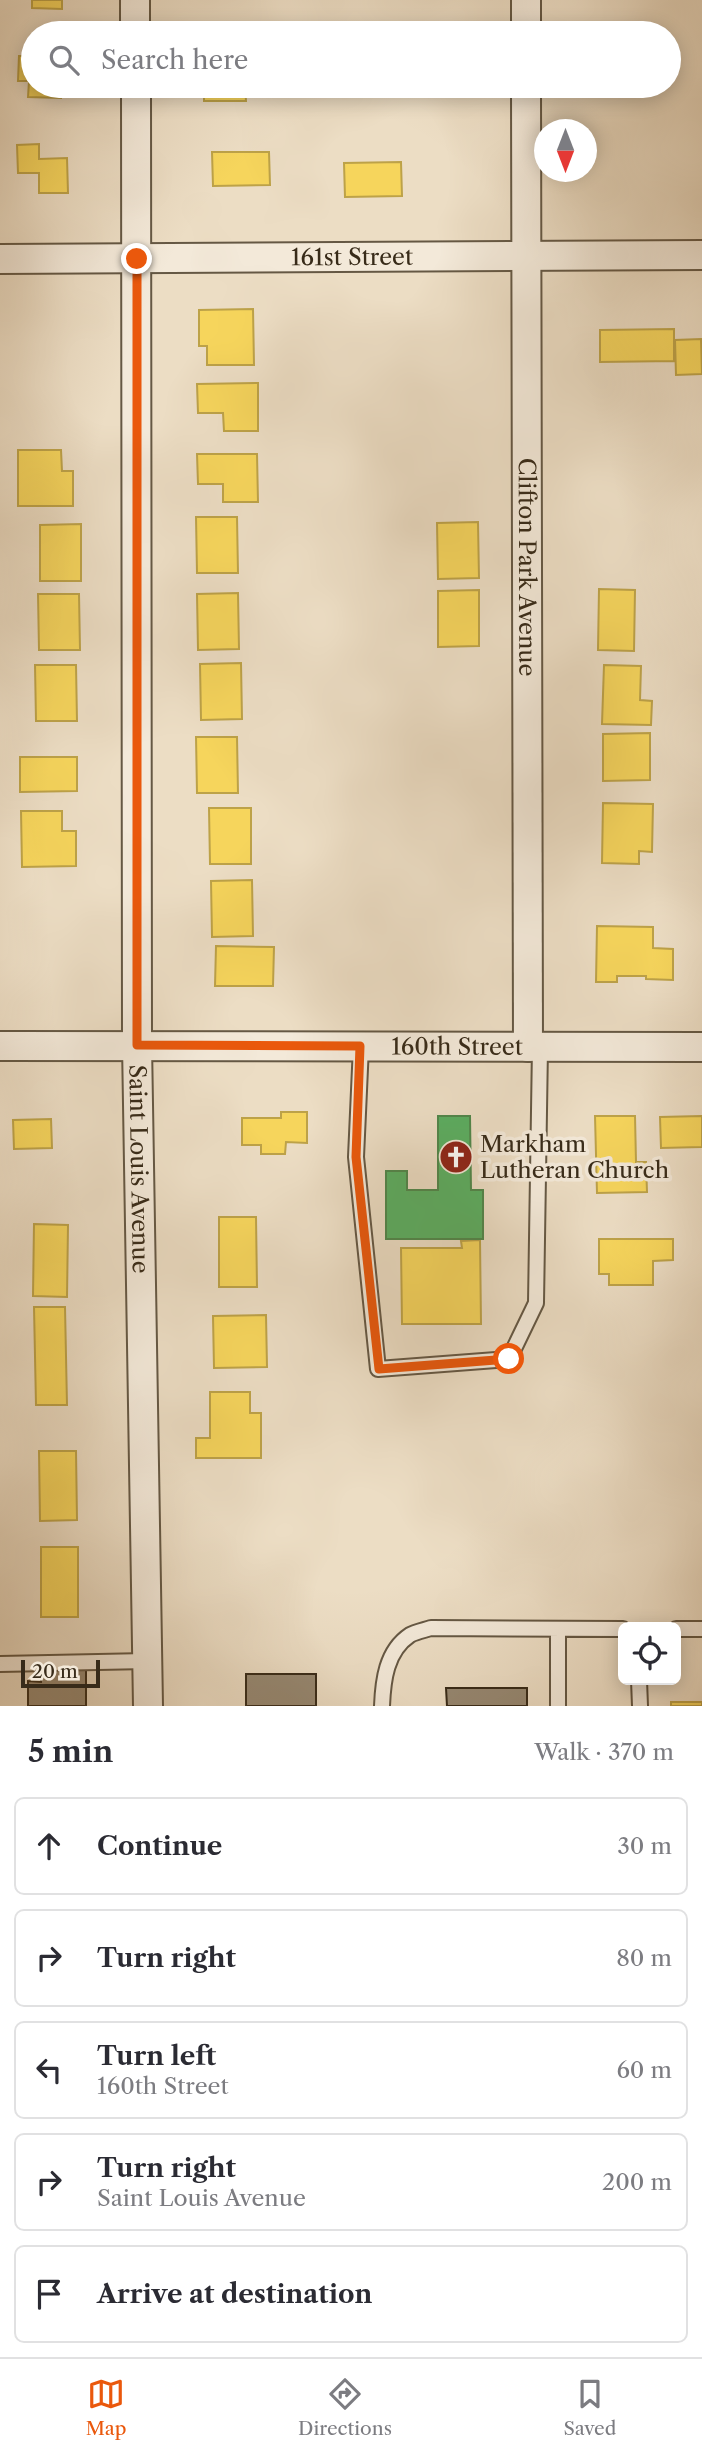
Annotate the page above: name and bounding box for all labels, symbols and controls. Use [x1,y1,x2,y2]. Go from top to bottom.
search box [21,21,681,98]
icon: search [45,41,83,79]
text: Search here [101,44,248,76]
north arrow [534,119,597,182]
route end [121,243,152,274]
street label: 161st Street [291,243,413,271]
street label: Clifton Park Avenue [513,458,541,676]
street label: 160th Street [391,1033,523,1061]
street label: Saint Louis Avenue [123,1064,155,1274]
place label: Markham Lutheran Church [480,1130,669,1184]
church icon: Markham Lutheran Church [437,1138,475,1176]
route start [493,1343,524,1374]
map controls [618,1622,681,1685]
button: locate [618,1622,681,1685]
scale bar [21,1657,100,1689]
text: 20 m [32,1660,78,1683]
text: 5 min [28,1733,113,1770]
text: Walk · 370 m [534,1738,674,1766]
icon: ahead [30,1827,68,1865]
text: Continue [97,1830,222,1862]
text: 30 m [617,1832,672,1860]
icon: right [30,1939,68,1977]
text: Turn right [97,1942,236,1974]
text: 80 m [616,1944,672,1972]
text: Turn left [97,2040,216,2072]
icon: left [30,2051,68,2089]
text: 60 m [616,2056,672,2084]
text: 160th Street [97,2072,229,2100]
text: Turn right [97,2152,236,2184]
icon: right [30,2163,68,2201]
text: 200 m [602,2168,672,2196]
text: Saint Louis Avenue [97,2184,306,2212]
icon: arrive [30,2275,68,2313]
text: Arrive at destination [97,2278,372,2310]
tab: Map [86,2375,127,2440]
tab: Directions [298,2375,392,2440]
tab: Saved [563,2375,616,2440]

